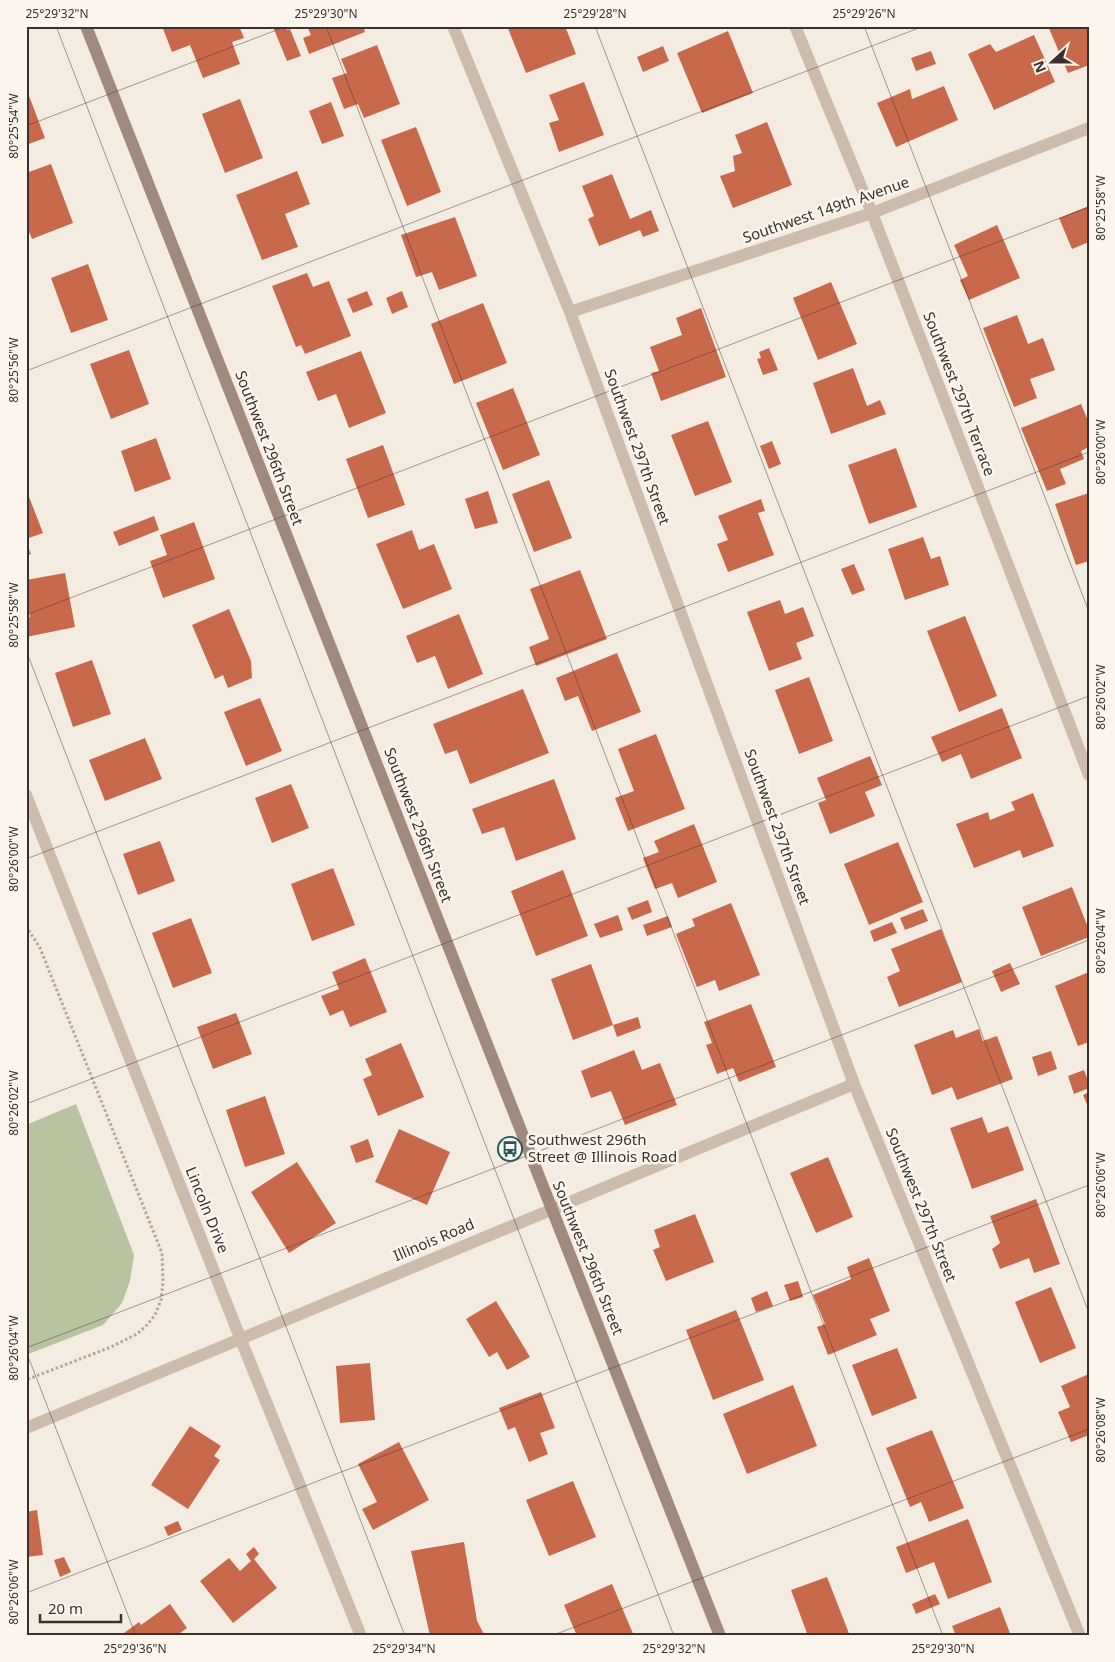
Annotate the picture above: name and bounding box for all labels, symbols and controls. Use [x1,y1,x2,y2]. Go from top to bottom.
text: 25°29'32"N [25,5,89,22]
text: 25°29'30"N [294,5,358,22]
text: 25°29'28"N [563,5,627,22]
text: 25°29'26"N [832,5,896,22]
north arrow [1028,38,1078,88]
text: N [1028,58,1050,76]
text: 80°25'54"W [5,93,22,159]
street label: Southwest 149th Avenue [740,171,912,247]
text: 80°25'58"W [1092,175,1109,241]
street label: Southwest 297th Terrace [919,309,1000,479]
text: 80°25'56"W [5,337,22,403]
street label: Southwest 297th Street [600,366,676,528]
street label: Southwest 296th Street [231,367,309,528]
text: 80°26'00"W [1092,419,1109,485]
text: 80°25'58"W [5,582,22,648]
text: 80°26'02"W [1092,664,1109,730]
street label: Southwest 296th Street [380,744,458,905]
street label: Southwest 297th Street [740,746,816,908]
text: 80°26'00"W [5,826,22,892]
text: 80°26'04"W [1092,908,1109,974]
text: 80°26'02"W [5,1070,22,1136]
street label: Southwest 297th Street [882,1125,962,1285]
place label: Southwest 296th Street @ Illinois Road [528,1129,677,1166]
bus stop icon: Southwest 296th Street @ Illinois Road [497,1136,523,1162]
text: 80°26'06"W [1092,1152,1109,1218]
street label: Lincoln Drive [182,1163,234,1256]
street label: Southwest 296th Street [549,1178,629,1338]
street label: Illinois Road [390,1213,477,1265]
text: 80°26'04"W [5,1315,22,1381]
text: 80°26'08"W [1092,1397,1109,1463]
text: 80°26'06"W [5,1559,22,1625]
scale bar [40,1592,121,1624]
text: 20 m [48,1598,83,1618]
text: 25°29'36"N [103,1640,167,1657]
text: 25°29'34"N [372,1640,436,1657]
text: 25°29'32"N [642,1640,706,1657]
text: 25°29'30"N [911,1640,975,1657]

